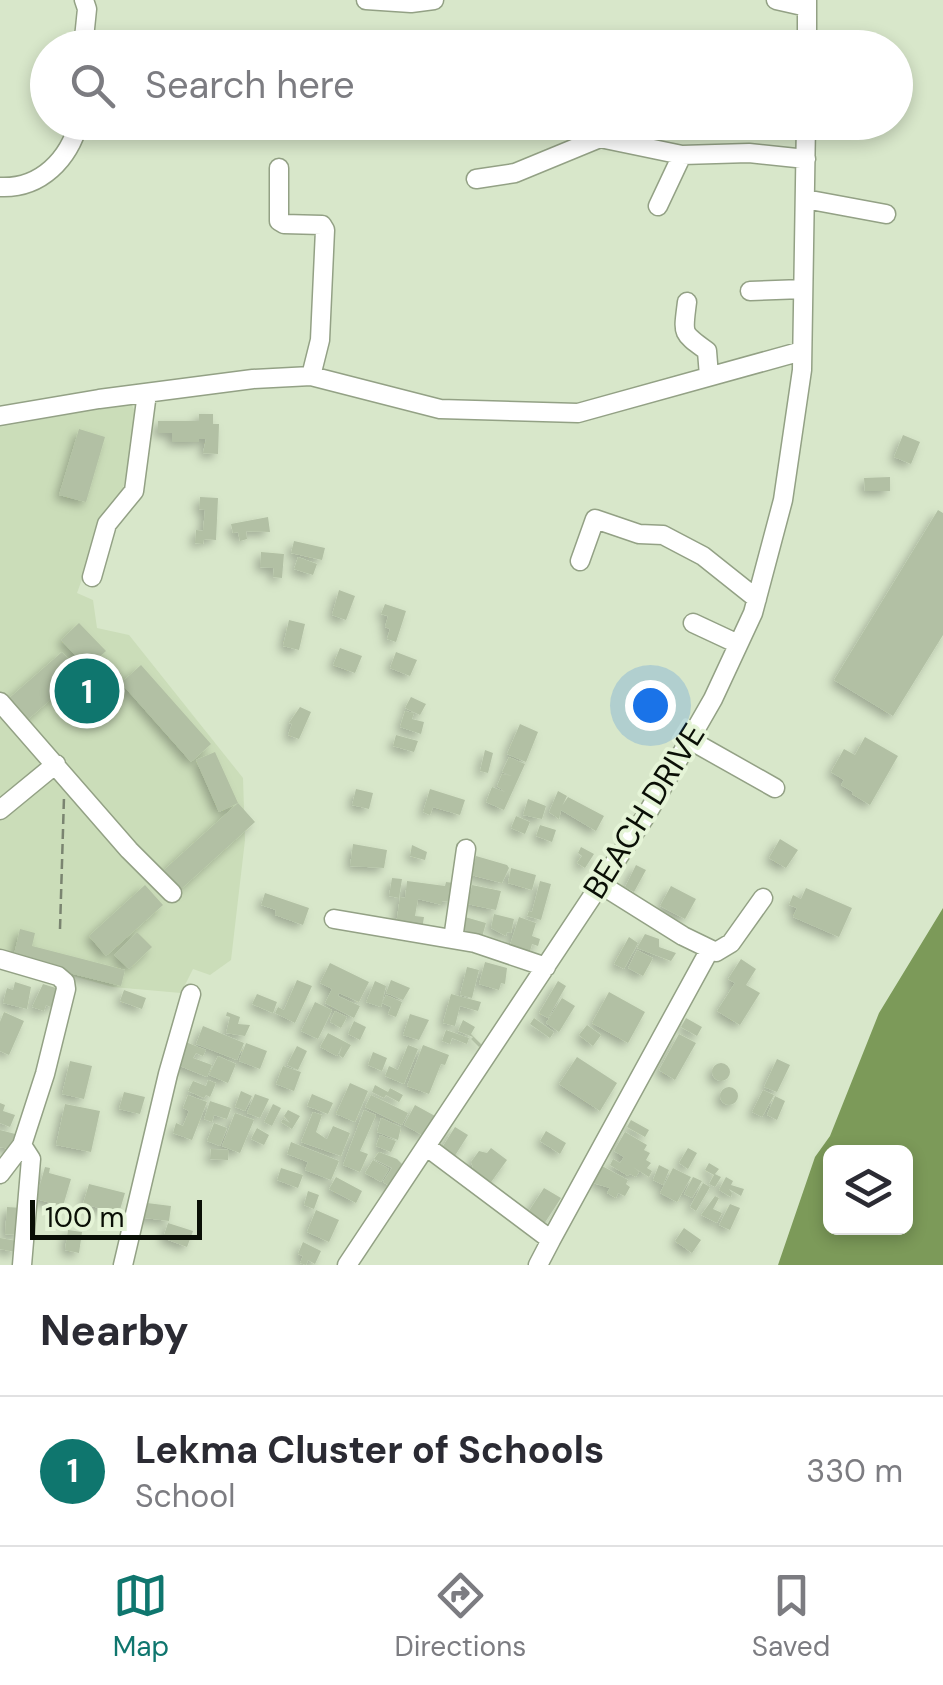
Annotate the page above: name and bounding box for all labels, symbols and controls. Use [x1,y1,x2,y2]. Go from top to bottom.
search box [30,30,913,140]
icon: search [65,58,120,113]
text: Search here [145,60,355,110]
pin: 1 [54,654,120,728]
your location [625,680,676,731]
street label: BEACH DRIVE [574,716,714,906]
map controls [823,1145,913,1235]
button: layers [823,1145,913,1235]
scale bar [30,1195,202,1240]
text: 100 m [45,1199,124,1236]
text: Nearby [40,1303,189,1358]
text: Lekma Cluster of Schools [135,1425,604,1475]
text: 1 [67,1450,78,1492]
text: 330 m [806,1450,903,1492]
text: School [135,1475,235,1517]
tab: Map [113,1568,169,1665]
tab: Directions [395,1568,526,1665]
tab: Saved [752,1568,830,1665]

